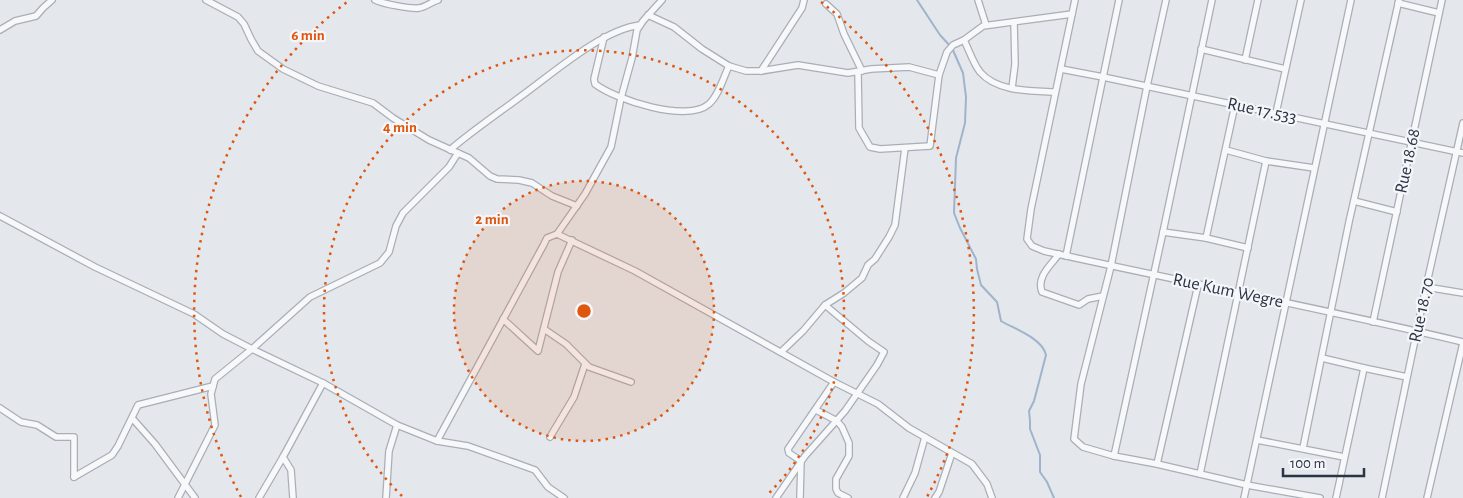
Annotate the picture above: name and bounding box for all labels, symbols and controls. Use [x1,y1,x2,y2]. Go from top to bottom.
text: 6 min [291,28,325,43]
street label: Rue 17.533 [1226,95,1298,127]
text: 4 min [383,120,417,135]
street label: Rue 18.68 [1392,127,1424,195]
text: 2 min [475,212,509,227]
street label: Rue Kum Wegre [1171,271,1285,311]
street label: Rue 18.70 [1406,276,1438,344]
centre of rings [575,302,593,320]
scale bar [1283,446,1364,478]
text: 100 m [1290,456,1325,471]

